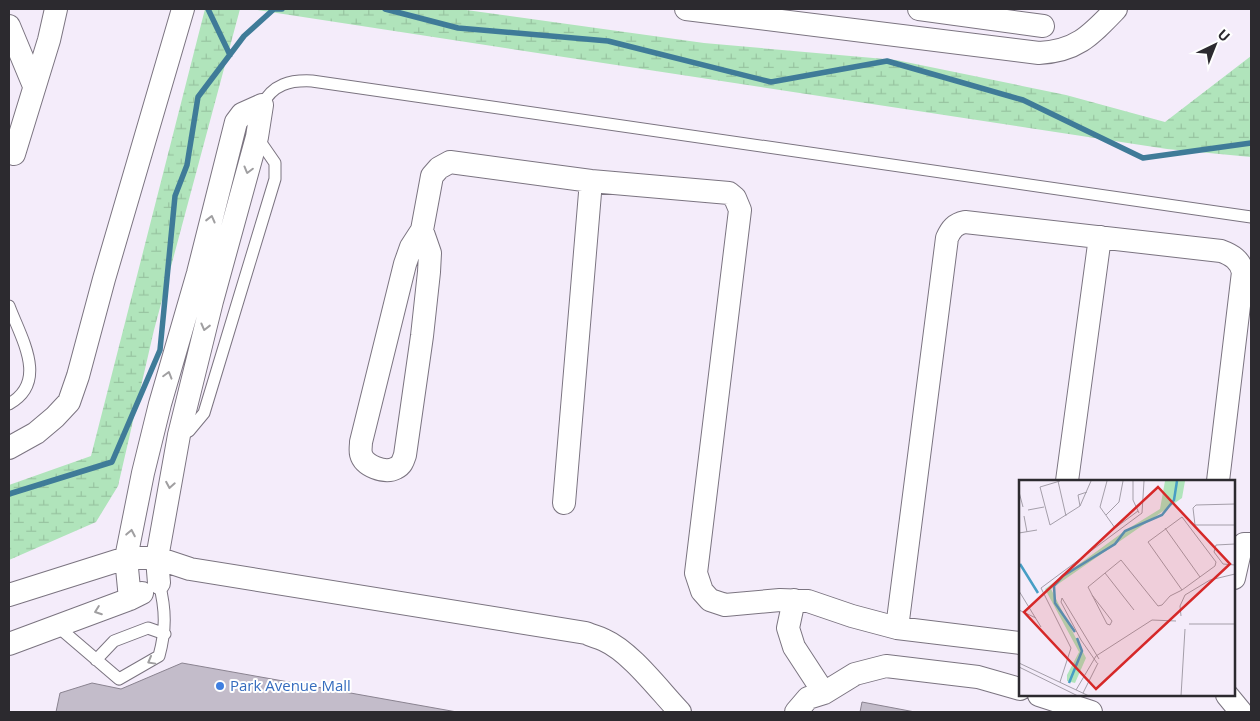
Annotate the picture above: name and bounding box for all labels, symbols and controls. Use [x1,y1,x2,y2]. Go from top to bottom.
north arrow [1190,20,1240,70]
text: U [1214,25,1235,46]
one-way arrow [243,165,254,174]
one-way arrow [206,215,216,223]
one-way arrow [200,322,211,331]
one-way arrow [163,372,173,380]
inset map [1019,480,1235,696]
one-way arrow [165,481,176,490]
one-way arrow [125,529,136,538]
one-way arrow [94,605,103,615]
one-way arrow [148,655,157,665]
place label: Park Avenue Mall [230,675,351,695]
marker: Park Avenue Mall [214,680,226,692]

